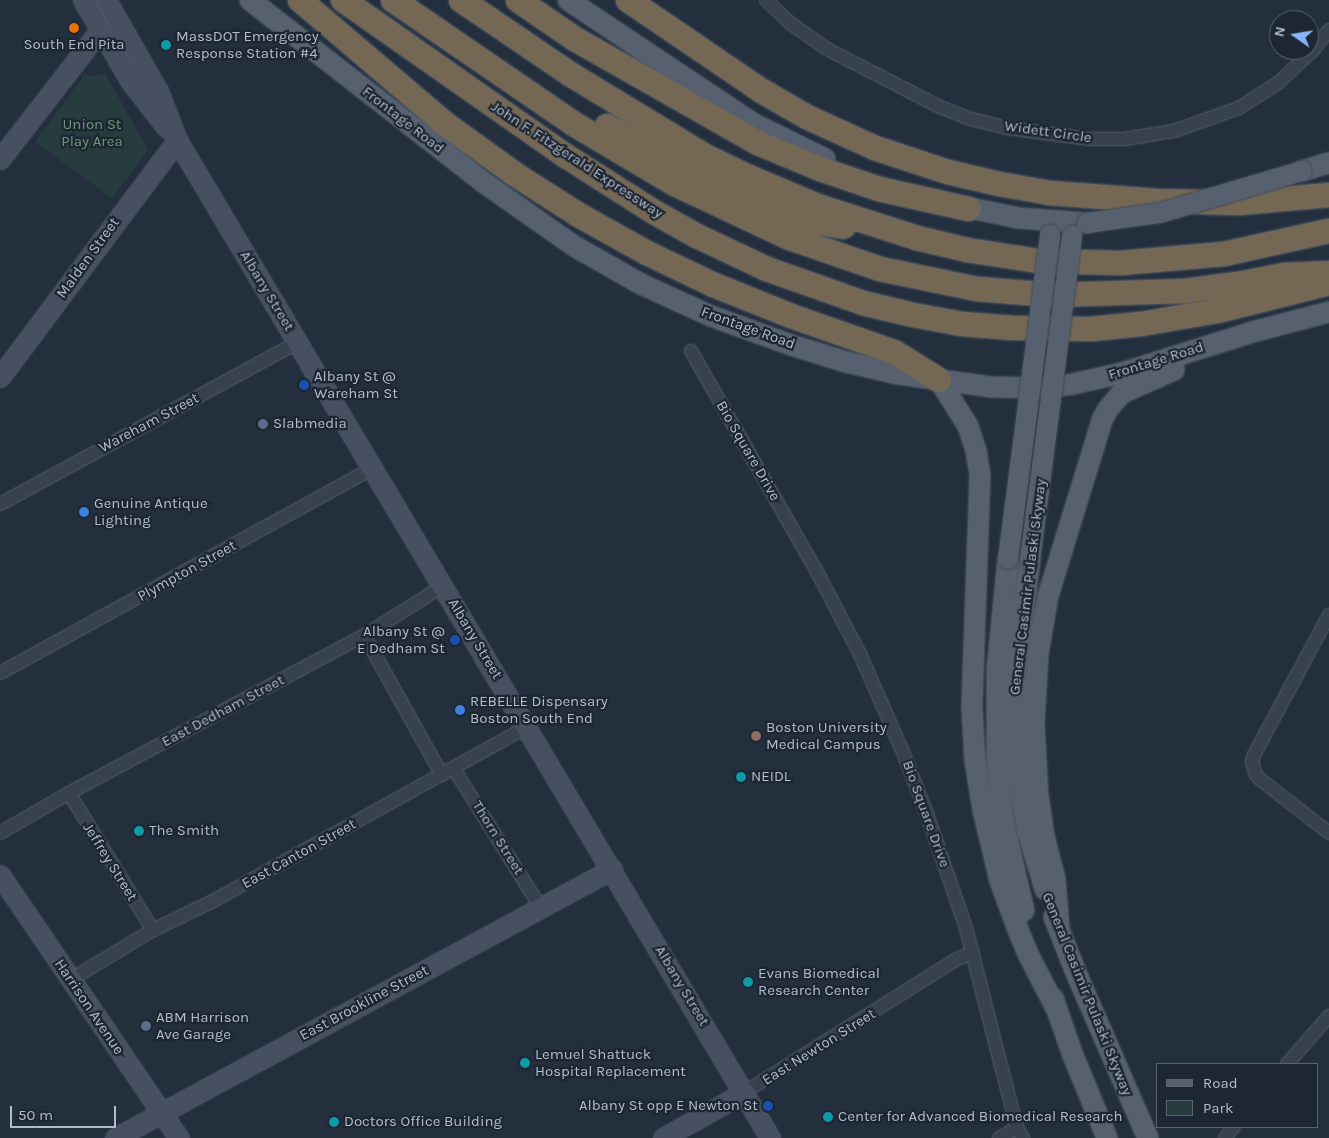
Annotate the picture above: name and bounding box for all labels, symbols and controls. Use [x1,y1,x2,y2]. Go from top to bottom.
north arrow [1269,10,1319,60]
marker: South End Pita [68,22,80,34]
text: N [1270,25,1289,39]
place label: MassDOT Emergency Response Station #4 [176,27,319,62]
place label: South End Pita [23,36,125,54]
marker: MassDOT Emergency Response Station #4 [160,39,172,51]
street label: Frontage Road [359,83,447,157]
street label: John F. Fitzgerald Expressway [488,98,666,222]
park label: Union St Play Area [61,115,123,150]
street label: Widett Circle [1003,117,1093,147]
street label: Malden Street [53,214,123,302]
street label: Albany Street [236,247,298,335]
street label: Frontage Road [699,303,797,353]
street label: Frontage Road [1106,338,1206,384]
place label: Albany St @ Wareham St [314,367,398,402]
marker: Albany St @ Wareham St [298,379,310,391]
street label: Wareham Street [96,389,202,457]
street label: Bio Square Drive [712,398,784,504]
place label: Slabmedia [273,415,347,433]
marker: Slabmedia [257,418,269,430]
street label: General Casimir Pulaski Skyway [1006,478,1050,696]
place label: Genuine Antique Lighting [94,494,208,529]
marker: Genuine Antique Lighting [78,506,90,518]
street label: Plympton Street [135,536,239,606]
street label: Albany Street [444,595,506,683]
place label: Albany St @ E Dedham St [357,622,445,657]
marker: Albany St @ E Dedham St [449,634,461,646]
street label: East Dedham Street [159,671,287,751]
place label: REBELLE Dispensary Boston South End [470,692,608,727]
marker: REBELLE Dispensary Boston South End [454,704,466,716]
place label: Boston University Medical Campus [766,718,887,753]
marker: Boston University Medical Campus [750,730,762,742]
street label: Bio Square Drive [898,758,954,870]
place label: NEIDL [751,768,791,786]
marker: NEIDL [735,771,747,783]
street label: Thorn Street [468,798,528,878]
street label: East Canton Street [239,815,359,893]
street label: Jeffrey Street [79,820,141,904]
place label: The Smith [149,822,219,840]
marker: The Smith [133,825,145,837]
street label: General Casimir Pulaski Skyway [1038,890,1136,1098]
street label: Albany Street [651,942,713,1030]
street label: Harrison Avenue [50,956,128,1058]
street label: East Brookline Street [296,961,432,1045]
place label: Evans Biomedical Research Center [758,964,880,999]
marker: Evans Biomedical Research Center [742,976,754,988]
street label: East Newton Street [759,1005,879,1089]
place label: ABM Harrison Ave Garage [156,1008,249,1043]
marker: ABM Harrison Ave Garage [140,1020,152,1032]
place label: Lemuel Shattuck Hospital Replacement [535,1045,686,1080]
marker: Lemuel Shattuck Hospital Replacement [519,1057,531,1069]
legend [1156,1063,1319,1128]
text: Road [1203,1074,1238,1092]
scale bar [12,1096,119,1128]
place label: Albany St opp E Newton St [579,1097,758,1115]
text: Park [1203,1099,1233,1117]
marker: Albany St opp E Newton St [762,1100,774,1112]
text: 50 m [18,1106,53,1124]
place label: Center for Advanced Biomedical Research [838,1108,1123,1126]
marker: Center for Advanced Biomedical Research [822,1111,834,1123]
place label: Doctors Office Building [344,1113,502,1131]
marker: Doctors Office Building [328,1116,340,1128]

